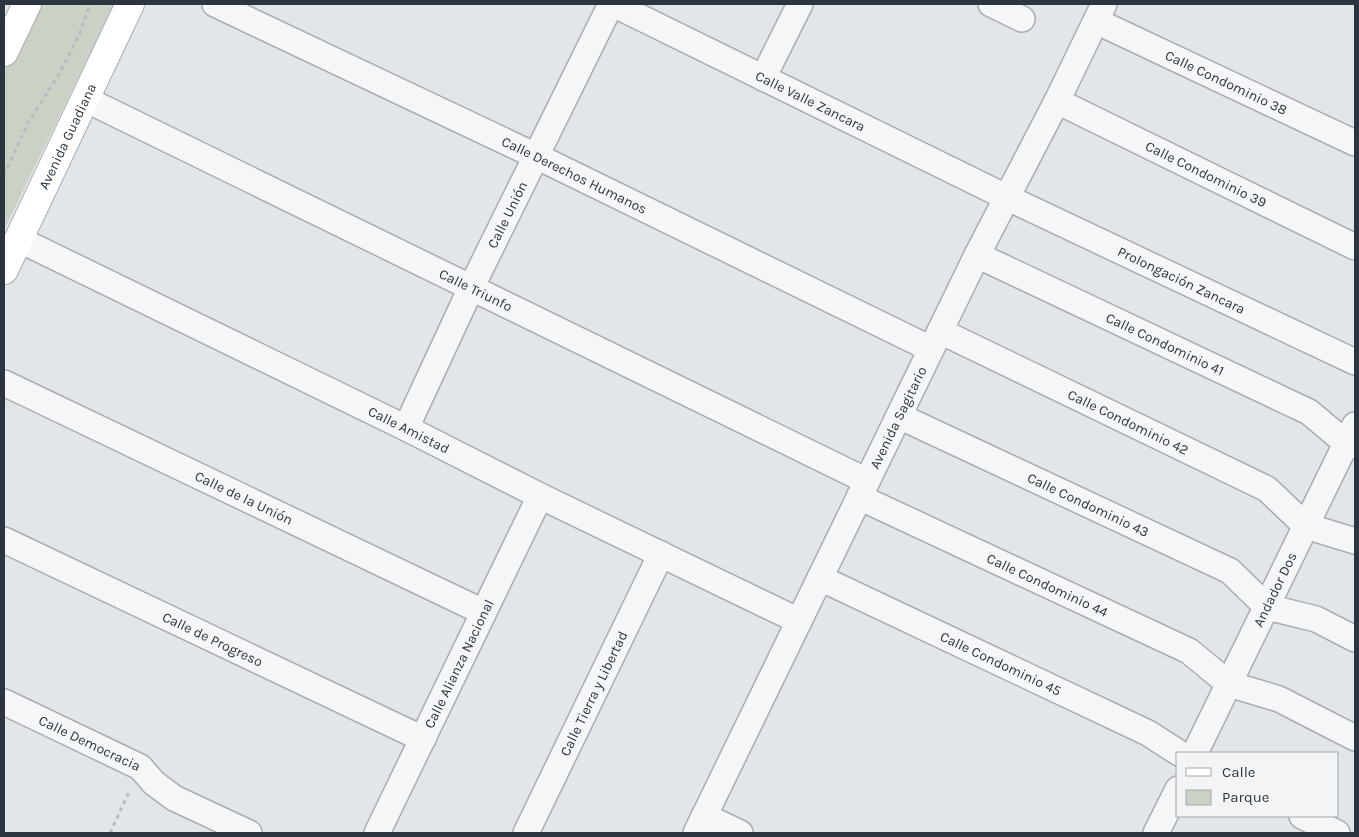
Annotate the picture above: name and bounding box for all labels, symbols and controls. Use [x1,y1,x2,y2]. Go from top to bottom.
street label: Calle Condominio 38 [1162,47,1290,119]
street label: Calle Valle Zancara [752,67,868,136]
street label: Avenida Guadiana [35,81,100,192]
street label: Calle Derechos Humanos [499,133,650,218]
street label: Calle Condominio 39 [1143,138,1269,211]
street label: Calle Unión [484,179,531,251]
street label: Prolongación Zancara [1115,243,1248,318]
street label: Calle Triunfo [436,265,515,315]
street label: Calle Condominio 41 [1103,309,1227,380]
street label: Avenida Sagitario [866,364,931,472]
street label: Calle Condominio 42 [1065,386,1191,459]
street label: Calle Amistad [365,403,452,458]
street label: Calle de la Unión [192,468,295,529]
street label: Calle Condominio 43 [1025,469,1152,541]
street label: Andador Dos [1250,549,1301,630]
street label: Calle Condominio 44 [984,550,1111,621]
street label: Calle Alianza Nacional [421,597,498,731]
street label: Calle de Progreso [159,608,265,671]
street label: Calle Tierra y Libertad [557,628,631,759]
street label: Calle Condominio 45 [937,628,1064,700]
street label: Calle Democracia [36,712,143,775]
legend [1176,752,1339,817]
text: Calle [1222,763,1256,781]
text: Parque [1222,788,1270,806]

